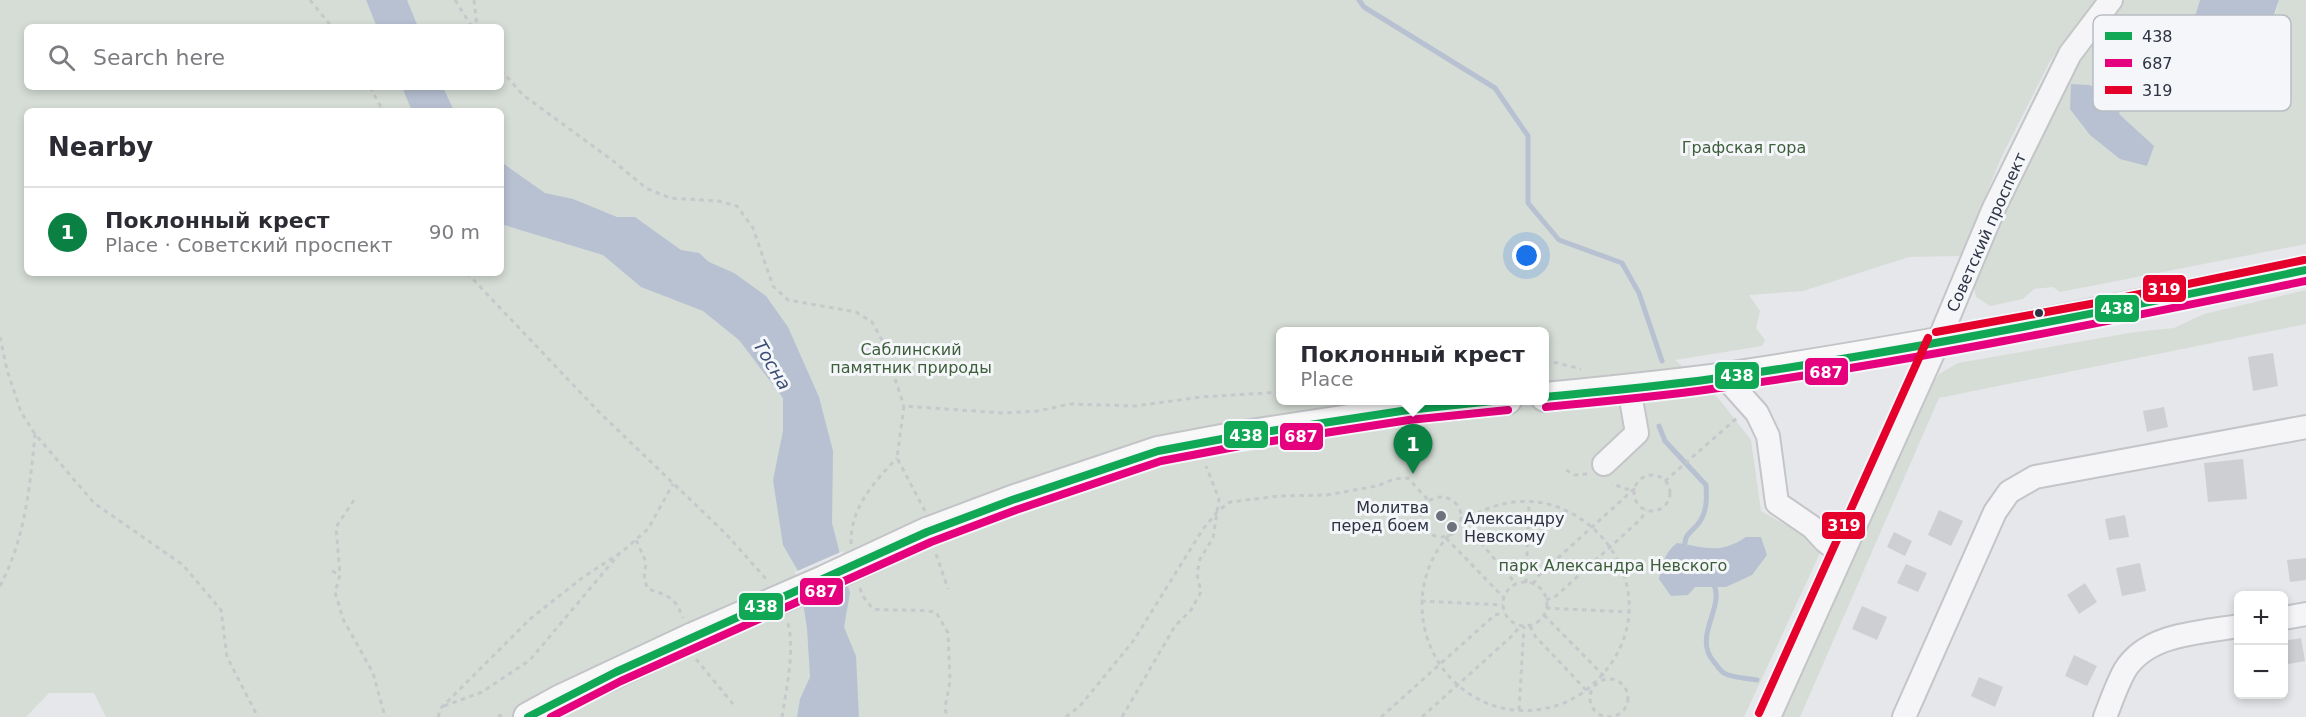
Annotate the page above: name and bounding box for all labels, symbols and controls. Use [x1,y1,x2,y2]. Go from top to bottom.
legend [2093,15,2291,111]
search box [24,24,504,90]
text: 438 [2142,27,2173,46]
icon: search [45,41,78,74]
text: Search here [93,45,225,70]
text: 687 [2142,54,2173,73]
text: 319 [2142,81,2173,100]
text: Nearby [48,132,153,162]
park label: Графская гора [1682,138,1806,157]
street label: Советский проспект [1943,150,2030,315]
text: Поклонный крест [105,208,329,233]
text: 1 [61,220,74,244]
text: 90 m [429,220,480,244]
text: Place · Советский проспект [105,233,393,257]
your location [1512,241,1541,270]
line badge: 319 [2142,274,2187,303]
text: 319 [2147,280,2181,299]
line badge: 438 [2094,294,2140,323]
text: 438 [2100,299,2134,318]
unlabelled marker [2033,307,2045,319]
popup [1276,327,1549,405]
water label: Тосна [749,336,796,394]
park label: Саблинский памятник природы [830,340,992,377]
text: Поклонный крест [1300,342,1525,367]
line badge: 687 [1804,357,1849,386]
line badge: 438 [1714,361,1760,390]
text: 687 [1809,363,1843,382]
text: 438 [1720,366,1754,385]
text: Place [1300,367,1353,391]
line badge: 438 [1223,420,1269,449]
line badge: 687 [1279,422,1324,451]
pin: 1 [1394,424,1432,474]
text: 438 [1229,426,1263,445]
text: 687 [1284,427,1318,446]
place label: Молитва перед боем [1331,498,1429,535]
marker: Молитва перед боем [1434,509,1448,523]
place label: Александру Невскому [1464,509,1564,546]
line badge: 319 [1821,511,1866,540]
text: 319 [1827,516,1861,535]
marker: Александру Невскому [1445,520,1459,534]
park label: парк Александра Невского [1499,556,1727,575]
line badge: 687 [799,577,844,606]
text: 687 [804,582,838,601]
map controls [2234,591,2288,699]
button: + [2234,591,2288,645]
line badge: 438 [738,592,784,621]
text: 438 [744,597,778,616]
button: − [2234,645,2288,699]

